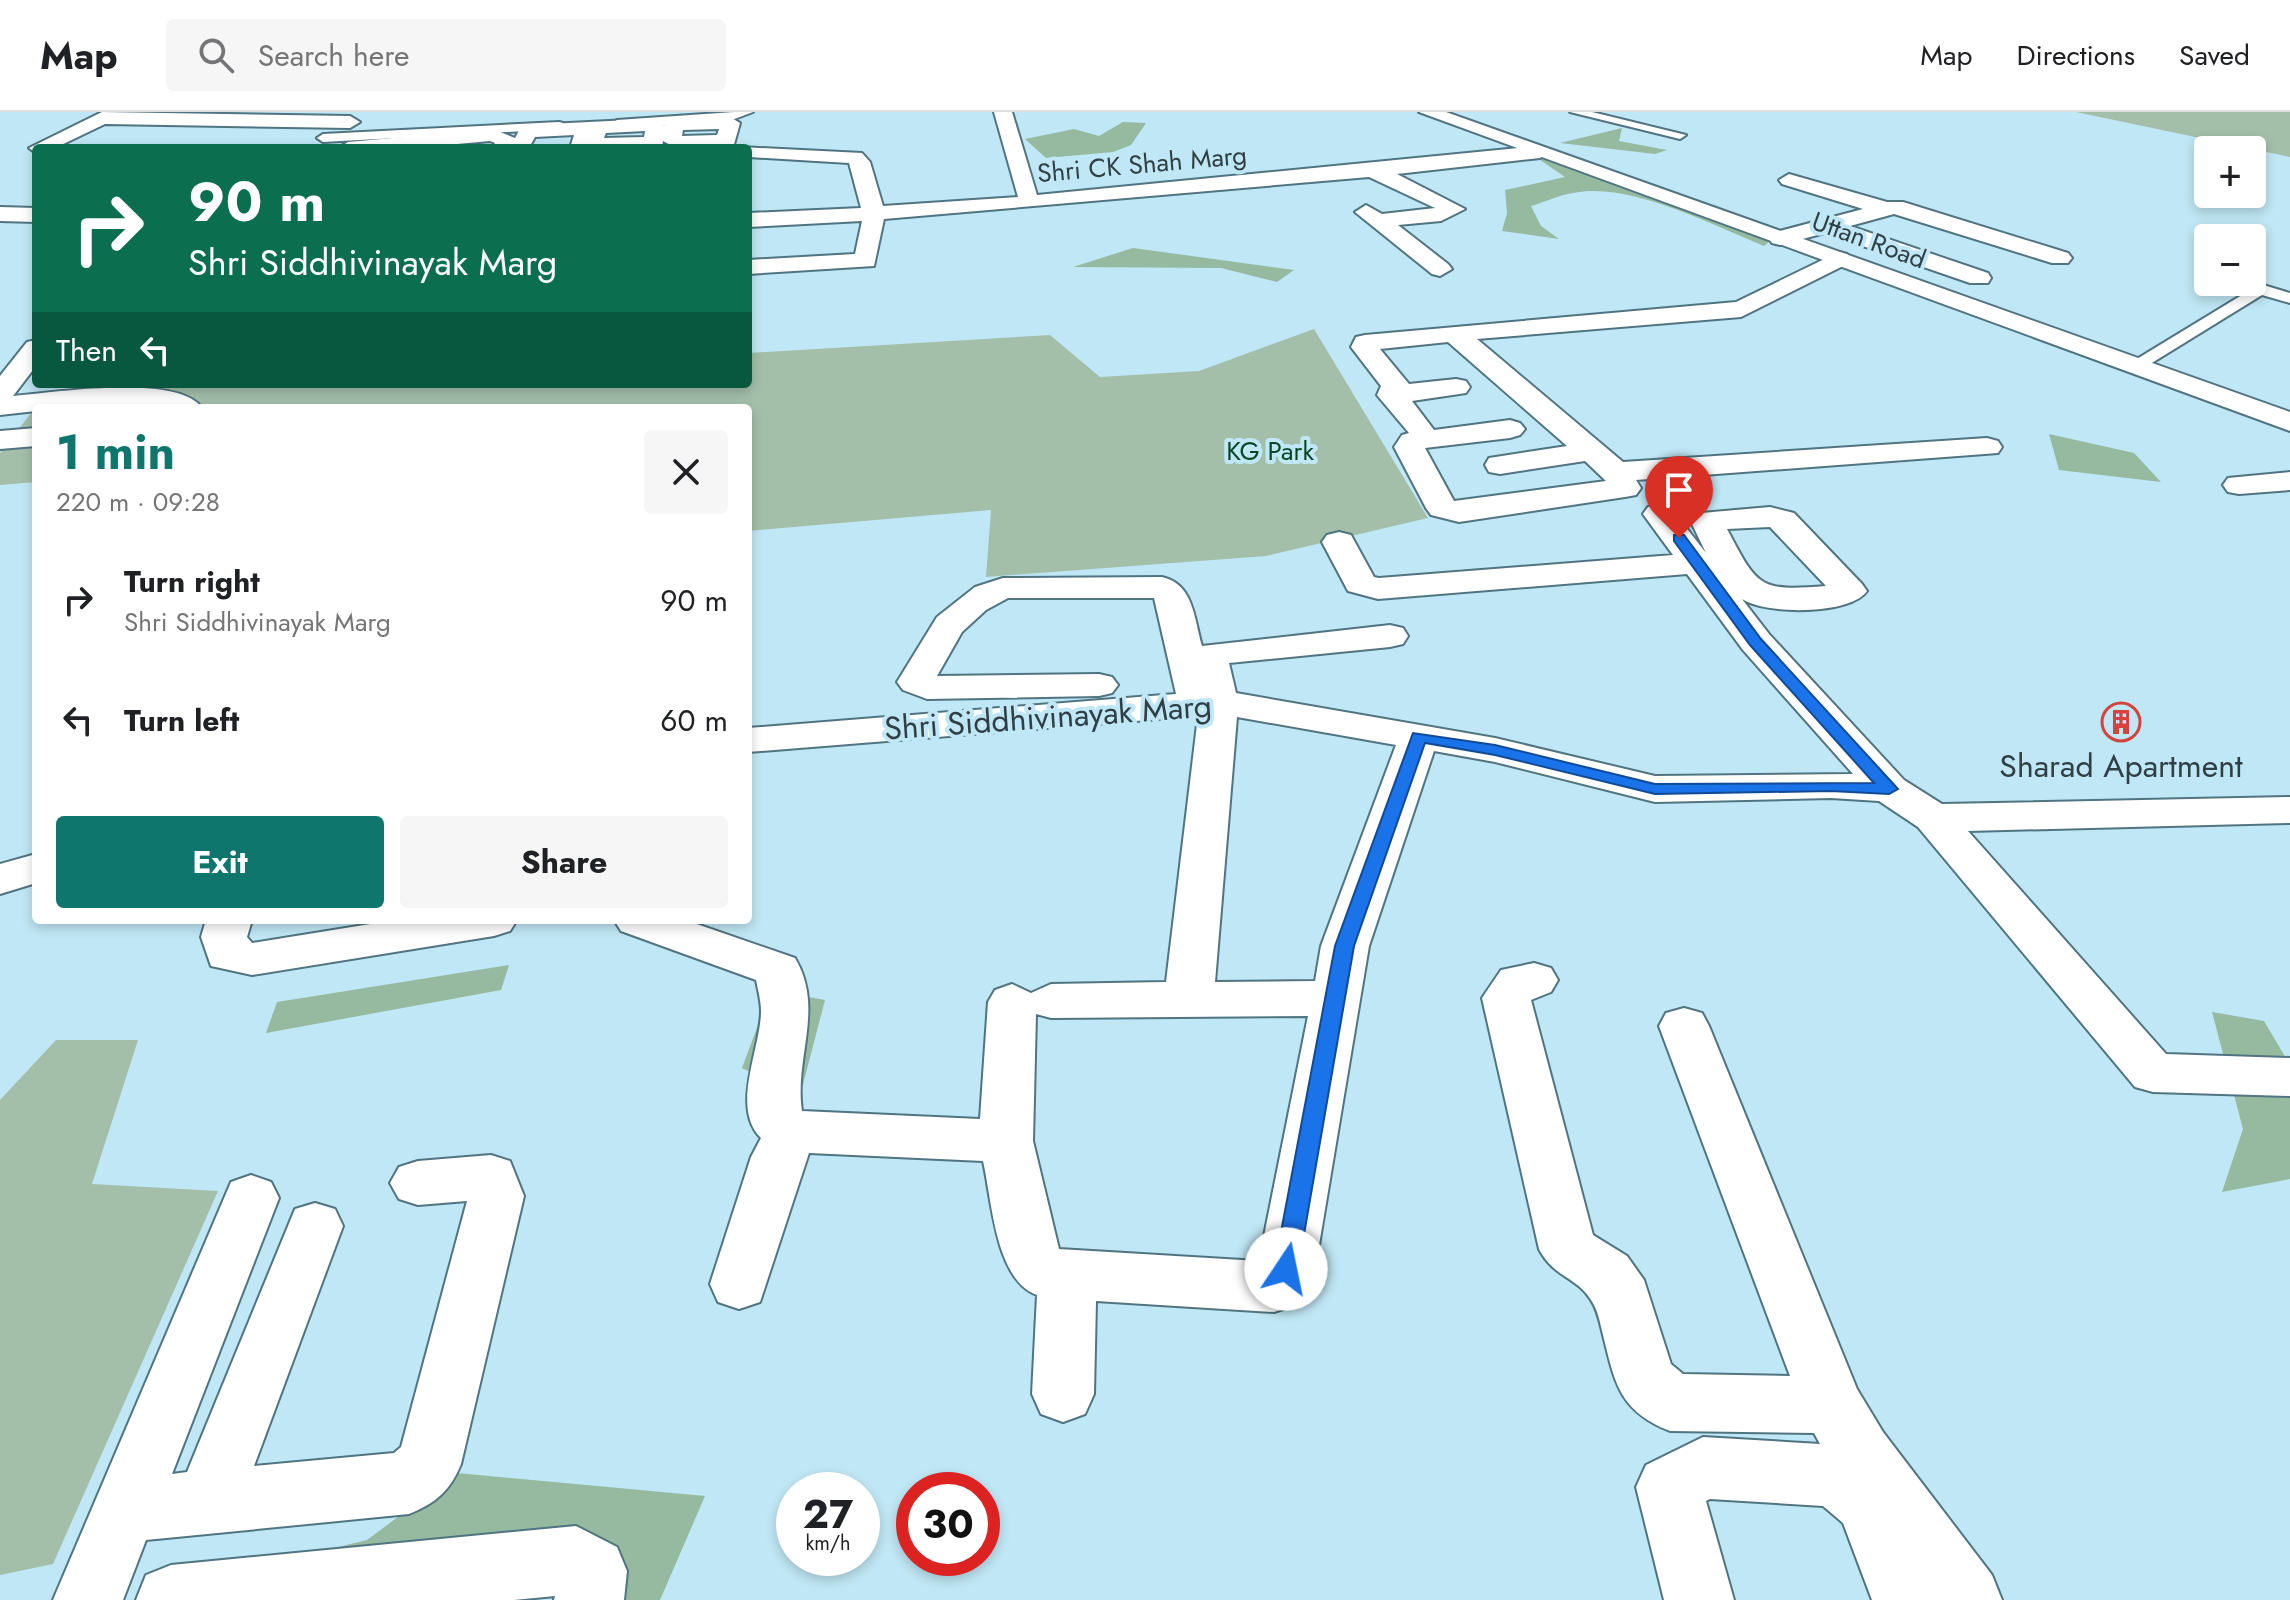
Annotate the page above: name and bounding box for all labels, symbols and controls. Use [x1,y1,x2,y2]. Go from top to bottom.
search box [166,19,726,91]
text: Map [40,28,118,83]
icon: search [194,33,238,77]
text: Search here [258,34,410,77]
text: Map [1920,35,1972,76]
text: Directions [2016,35,2135,76]
text: Saved [2179,35,2250,76]
street label: Shri CK Shah Marg [1036,136,1248,192]
map controls [2194,136,2266,296]
button: + [2194,136,2266,208]
text: 90 m [188,161,325,242]
icon: right [56,176,160,280]
street label: Uttan Road [1807,202,1931,278]
button: − [2194,224,2266,296]
text: Shri Siddhivinayak Marg [188,236,557,288]
icon: left [133,328,177,372]
text: Then [56,329,117,372]
text: 1 min [56,418,175,487]
button: close [644,430,728,514]
park label: KG Park [1226,432,1314,470]
pin [1645,456,1713,538]
icon: arrive [1657,468,1701,512]
text: 220 m · 09:28 [56,483,220,521]
text: Turn right [124,560,260,603]
icon: right [56,578,100,622]
text: 90 m [660,579,728,622]
text: Shri Siddhivinayak Marg [124,603,391,641]
street label: Shri Siddhivinayak Marg [883,683,1213,751]
icon: left [56,698,100,742]
text: Turn left [124,699,239,742]
text: 60 m [660,699,728,742]
building icon: Sharad Apartment [2100,701,2142,743]
place label: Sharad Apartment [1999,743,2243,789]
button: Exit [56,816,384,908]
button: Share [400,816,728,908]
position arrow [1244,1227,1328,1311]
speed limit sign: 30 [896,1472,1000,1576]
text: 27 [803,1485,853,1543]
text: km/h [805,1529,851,1558]

